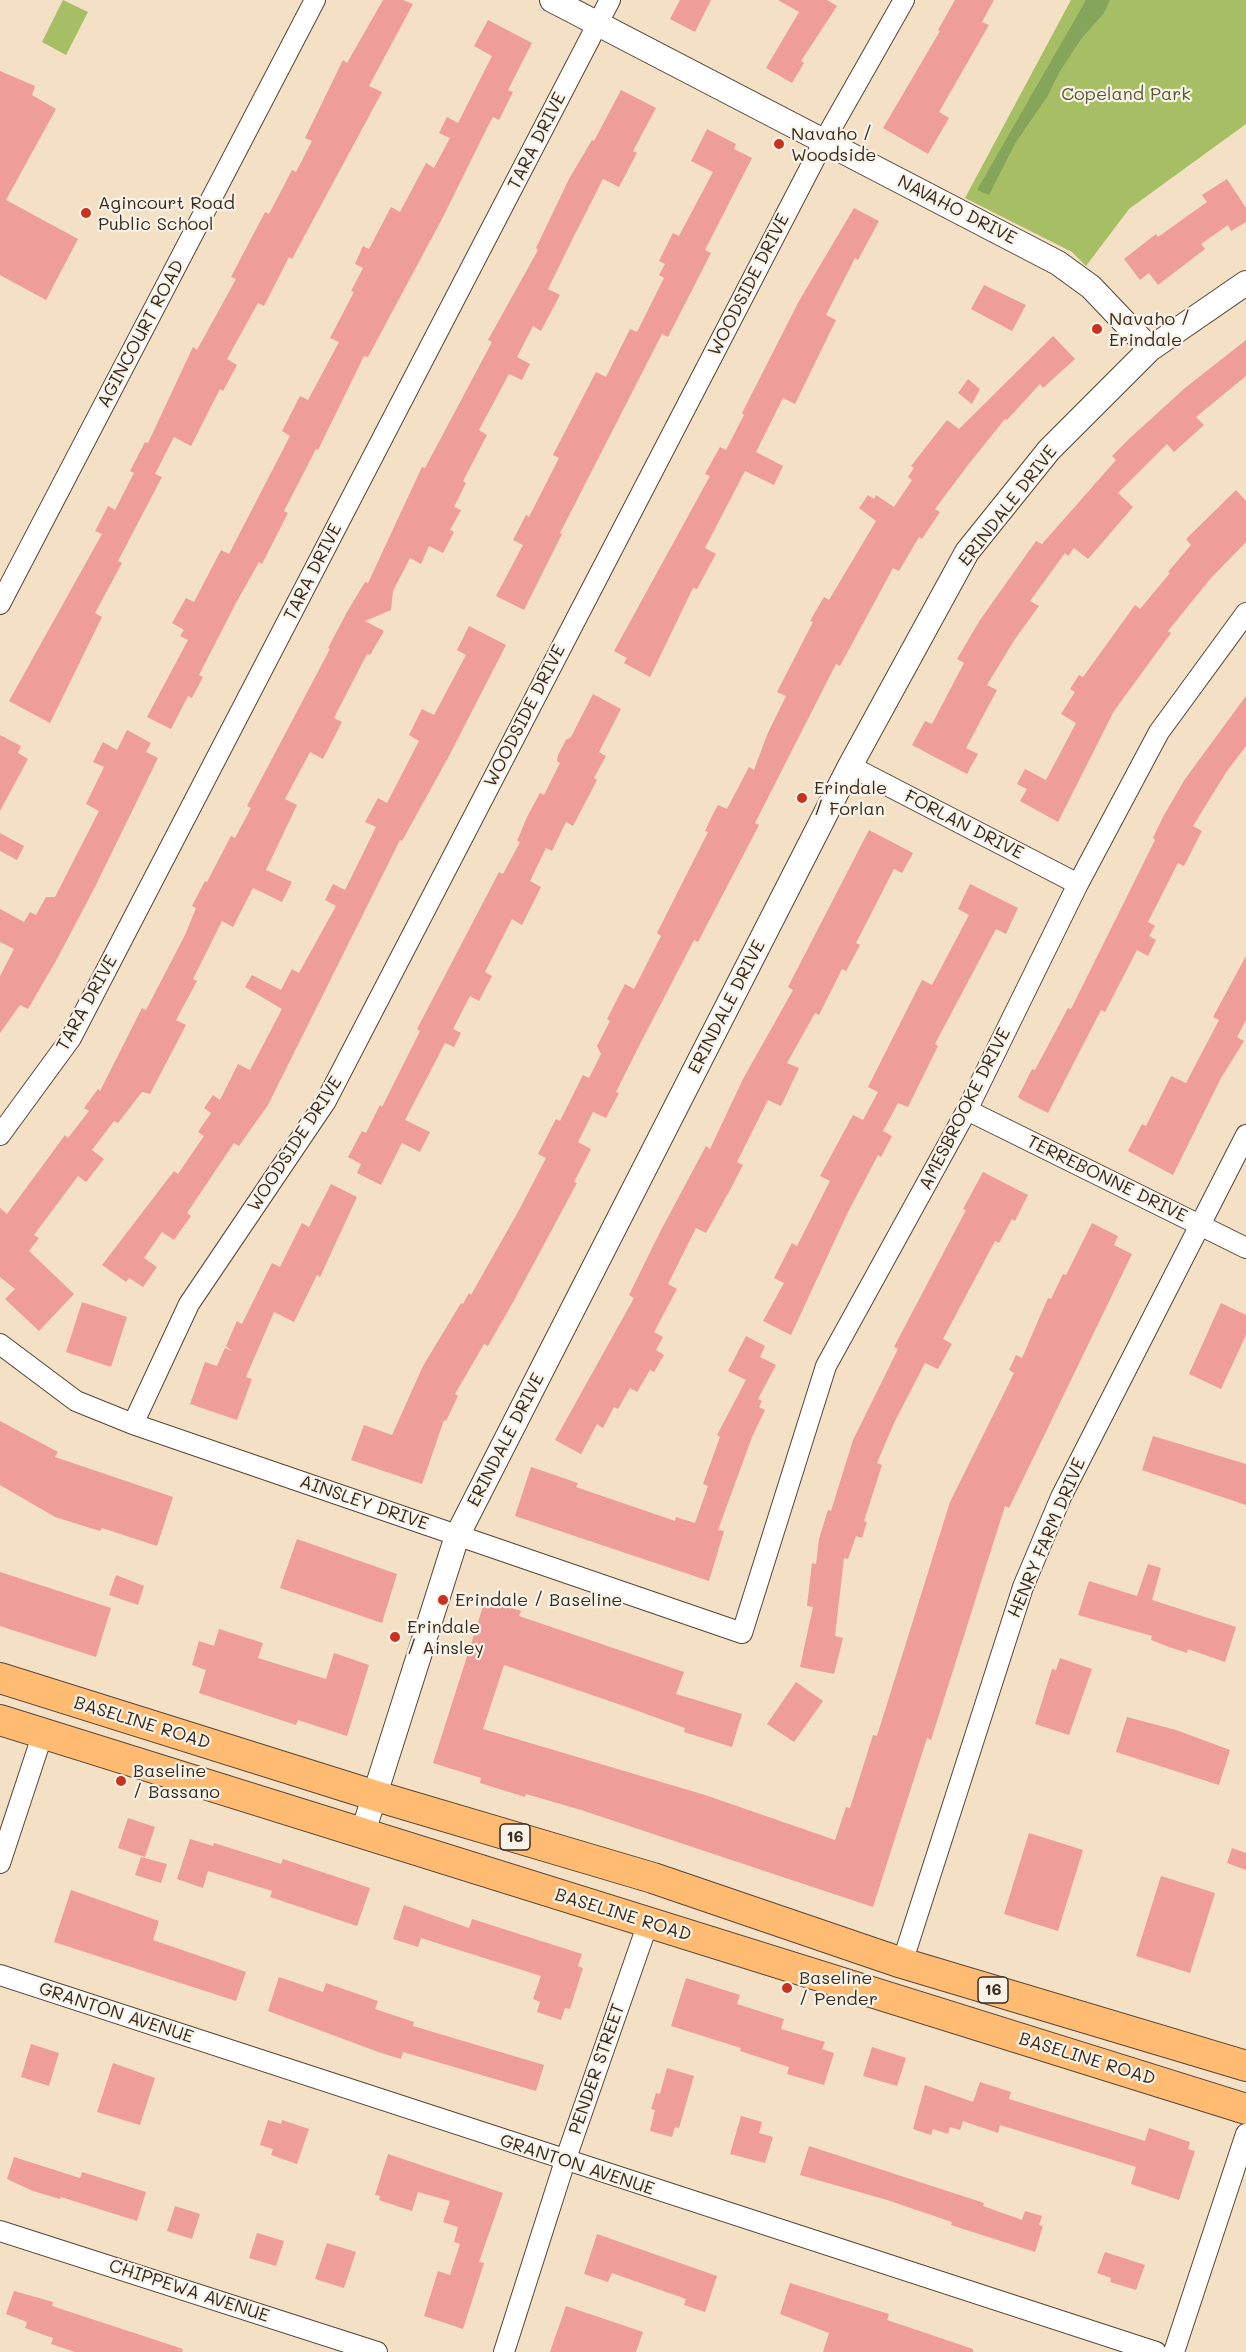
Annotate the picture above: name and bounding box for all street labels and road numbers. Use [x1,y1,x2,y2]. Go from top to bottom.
street label: TARA DRIVE [503,89,571,193]
street label: NAVAHO DRIVE [894,171,1020,249]
street label: WOODSIDE DRIVE [704,210,794,360]
street label: AGINCOURT ROAD [93,257,189,411]
street label: ERINDALE DRIVE [954,441,1062,571]
street label: TARA DRIVE [279,520,347,624]
street label: WOODSIDE DRIVE [480,641,570,791]
street label: FORLAN DRIVE [901,786,1027,864]
street label: ERINDALE DRIVE [684,937,770,1077]
street label: TARA DRIVE [52,951,122,1055]
street label: AMESBROOKE DRIVE [915,1024,1015,1194]
street label: WOODSIDE DRIVE [243,1072,347,1216]
street label: TERREBONNE DRIVE [1023,1131,1191,1227]
street label: ERINDALE DRIVE [463,1370,549,1510]
street label: HENRY FARM DRIVE [1004,1455,1090,1621]
street label: AINSLEY DRIVE [297,1471,431,1535]
street label: BASELINE ROAD [71,1692,213,1754]
road number: 16 [500,1824,530,1850]
street label: BASELINE ROAD [552,1884,694,1946]
road number: 16 [978,1977,1008,2003]
street label: GRANTON AVENUE [36,1978,196,2048]
street label: PENDER STREET [564,2001,630,2137]
street label: BASELINE ROAD [1016,2028,1158,2090]
street label: GRANTON AVENUE [497,2130,657,2200]
street label: CHIPPEWA AVENUE [106,2255,272,2327]

